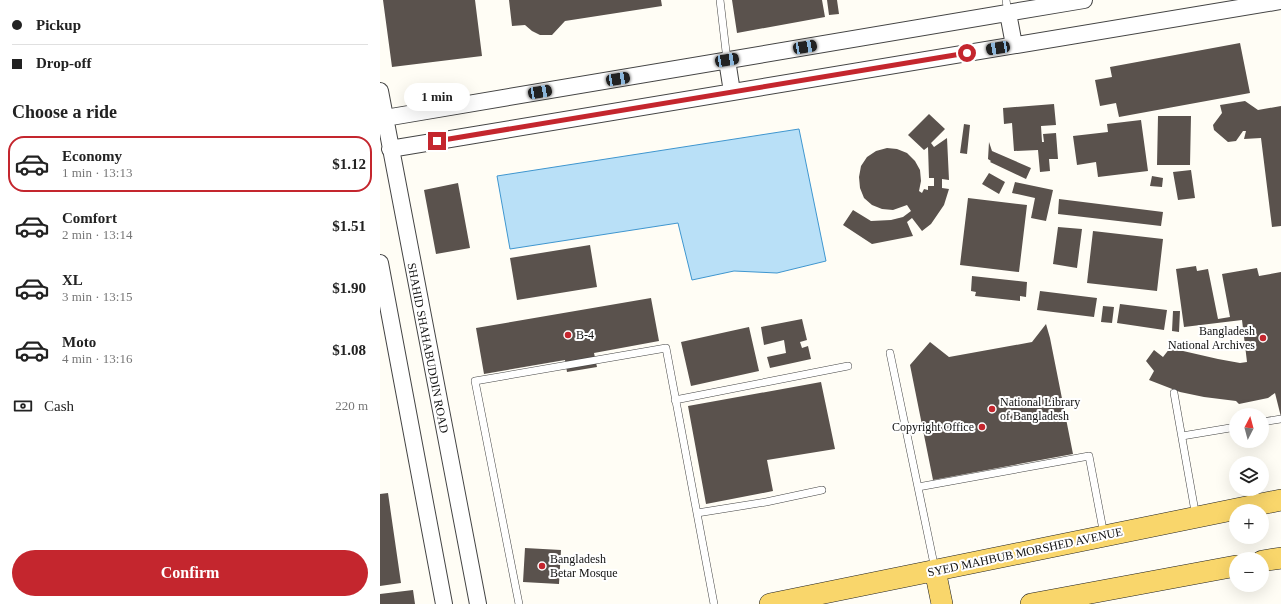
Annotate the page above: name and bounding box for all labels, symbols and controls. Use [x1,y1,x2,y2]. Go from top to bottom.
text: Pickup [36,17,81,33]
car [792,39,818,55]
car [985,40,1011,56]
route start [958,44,976,62]
car [714,52,740,68]
text: Drop-off [36,55,92,71]
car [605,71,631,87]
callout: 1 min [404,83,470,111]
car [527,84,553,100]
text: 1 min [421,89,453,104]
text: Choose a ride [12,102,117,122]
route end [428,132,446,150]
icon: car [14,146,50,182]
text: Economy [62,148,122,164]
text: $1.12 [332,156,366,172]
text: 1 min · 13:13 [62,165,132,180]
icon: car [14,208,50,244]
text: Comfort [62,210,117,226]
text: $1.51 [332,218,366,234]
text: 2 min · 13:14 [62,227,132,242]
street label: SHAHID SHAHABUDDIN ROAD [405,262,451,435]
icon: car [14,270,50,306]
text: XL [62,272,83,288]
text: $1.90 [332,280,366,296]
text: 3 min · 13:15 [62,289,132,304]
place label: Bangladesh National Archives [1168,324,1255,352]
place label: B-4 [576,328,594,342]
marker: B-4 [563,330,573,340]
icon: car [14,332,50,368]
marker: Bangladesh National Archives [1258,333,1268,343]
text: Moto [62,334,96,350]
text: $1.08 [332,342,366,358]
text: 4 min · 13:16 [62,351,132,366]
icon: cash [12,395,34,417]
place label: National Library of Bangladesh [1000,395,1080,423]
text: Cash [44,398,74,414]
text: 220 m [335,398,368,413]
marker: National Library of Bangladesh [987,404,997,414]
north arrow [1229,408,1269,448]
map controls [1229,408,1269,592]
place label: Copyright Office [892,420,974,434]
marker: Copyright Office [977,422,987,432]
button: layers [1229,456,1269,496]
button: + [1229,504,1269,544]
street label: SYED MAHBUB MORSHED AVENUE [926,524,1124,580]
button: Confirm [12,550,368,596]
place label: Bangladesh Betar Mosque [550,552,618,580]
button: − [1229,552,1269,592]
marker: Bangladesh Betar Mosque [537,561,547,571]

